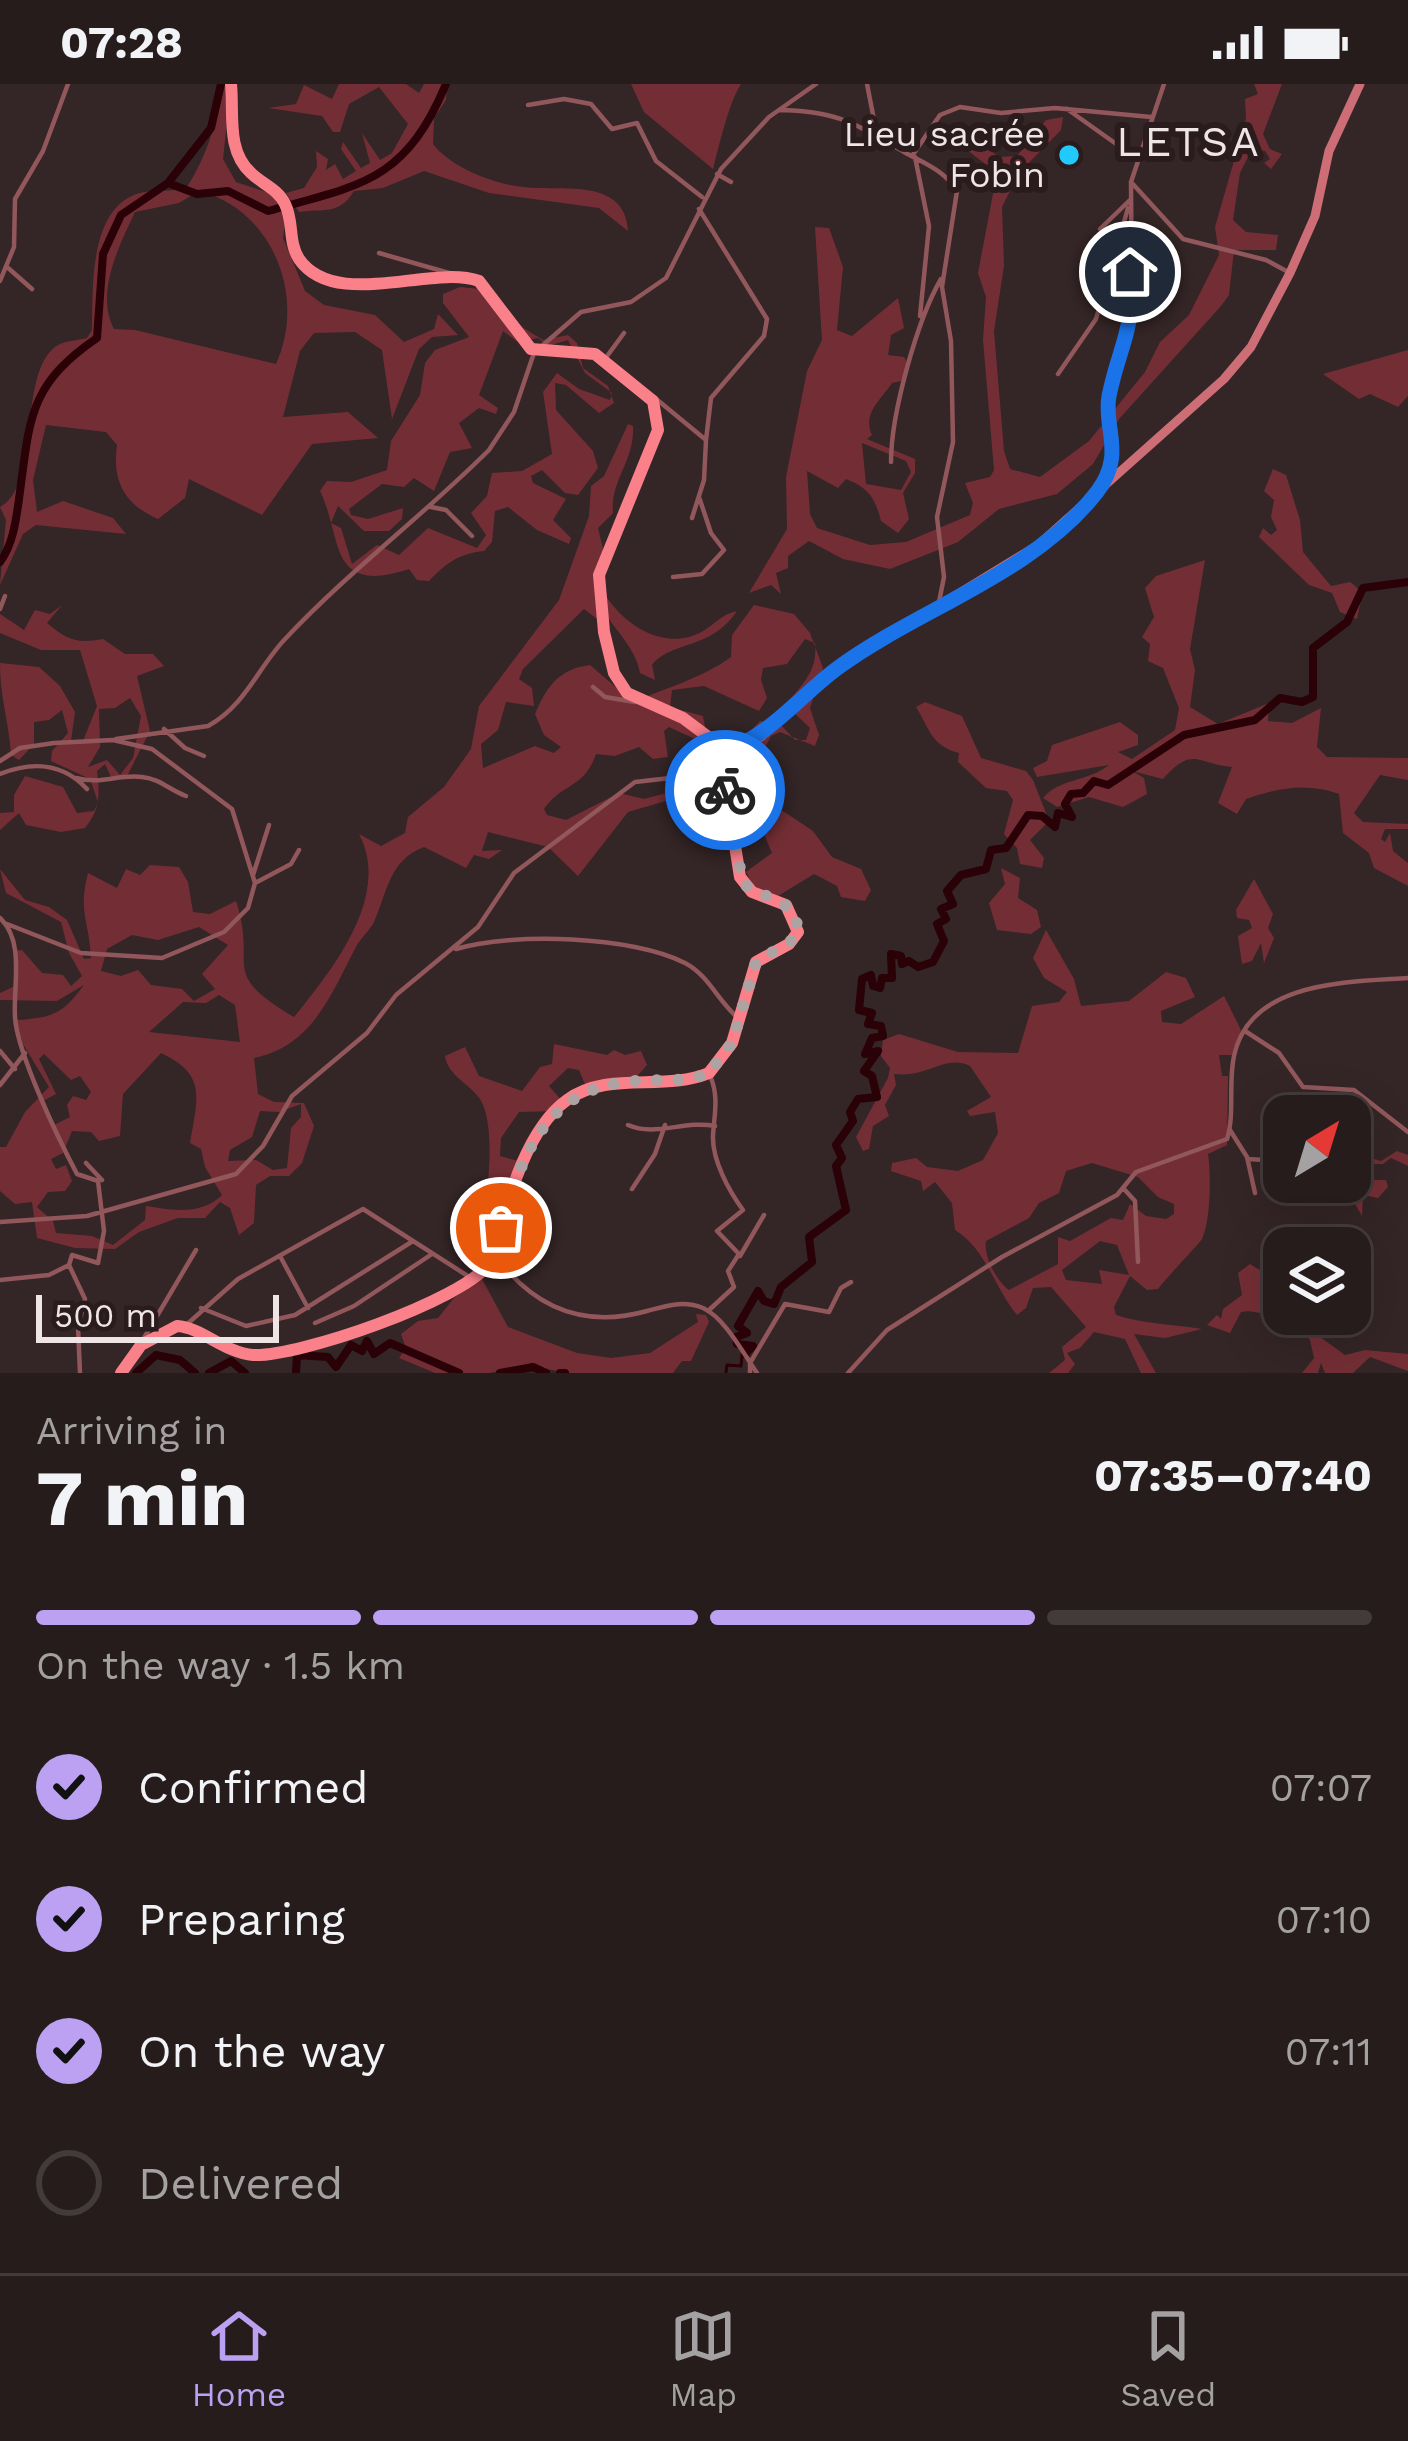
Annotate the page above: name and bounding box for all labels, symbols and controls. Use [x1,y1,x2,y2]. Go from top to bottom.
text: 07:28 [60,16,183,69]
place label: Lieu sacrée Fobin [843,113,1045,196]
district label: LETSA [1116,117,1262,166]
marker: Lieu sacrée Fobin [1056,142,1082,168]
pin [1079,221,1181,323]
icon: home [1097,239,1163,305]
courier [665,730,785,850]
icon: bike [692,757,758,823]
north arrow [1263,1095,1371,1203]
map controls [1263,1095,1371,1335]
pin [450,1177,552,1279]
icon: bag [468,1195,534,1261]
button: layers [1263,1227,1371,1335]
scale bar [36,1289,279,1342]
text: 500 m [54,1296,157,1335]
text: Arriving in [36,1408,227,1453]
text: 07:35–07:40 [1094,1449,1372,1502]
text: 7 min [36,1452,248,1544]
text: On the way · 1.5 km [36,1643,405,1688]
icon: check [36,1754,102,1820]
text: Confirmed [138,1761,369,1814]
text: 07:07 [1270,1765,1372,1810]
icon: check [36,1886,102,1952]
text: Preparing [138,1893,345,1946]
text: 07:10 [1276,1897,1372,1942]
icon: check [36,2018,102,2084]
text: On the way [138,2025,385,2078]
text: 07:11 [1285,2029,1372,2074]
text: Delivered [138,2157,343,2210]
tab: Home [192,2303,286,2414]
tab: Map [670,2303,737,2414]
tab: Saved [1120,2303,1216,2414]

